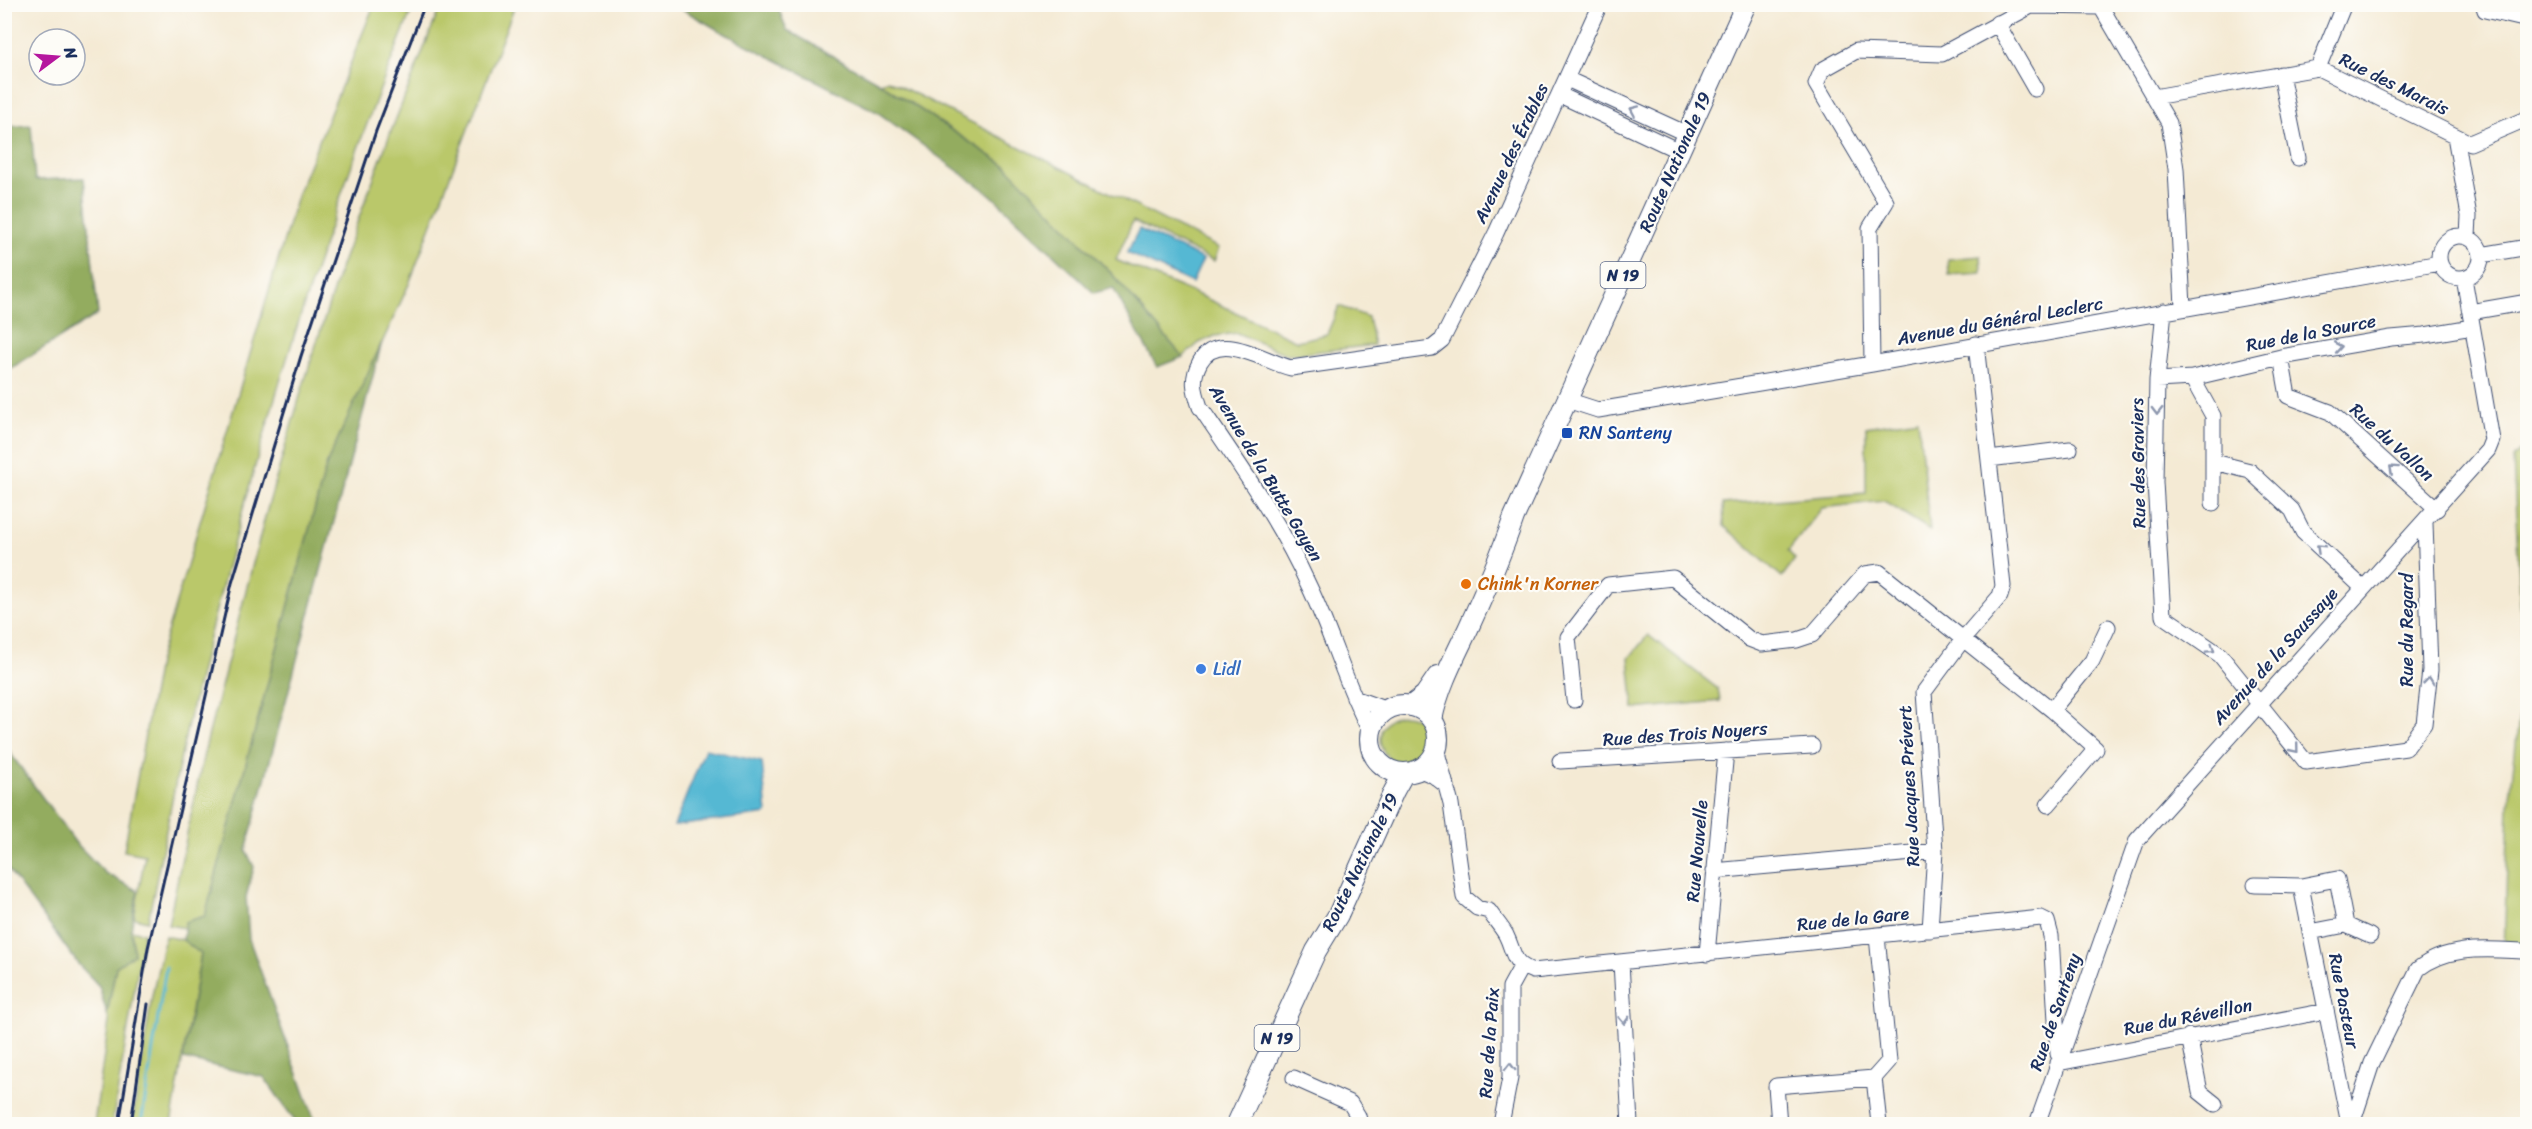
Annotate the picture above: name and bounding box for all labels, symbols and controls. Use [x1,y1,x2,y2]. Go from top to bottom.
north arrow [27,27,87,87]
text: N [55,43,87,63]
street label: Rue des Marais [2334,44,2455,125]
street label: Avenue des Érables [1464,77,1558,230]
street label: Route Nationale 19 [1630,87,1720,237]
one-way arrow [1629,105,1640,117]
road number: N 19 [1600,262,1646,288]
street label: Avenue du Général Leclerc [1894,287,2105,355]
street label: Rue de la Source [2243,305,2379,361]
one-way arrow [2333,341,2343,354]
street label: Avenue de la Butte Gayen [1200,377,1332,568]
street label: Rue du Vallon [2342,395,2442,490]
street label: Rue des Graviers [2121,397,2155,528]
one-way arrow [2151,406,2163,415]
place label: RN Santeny [1579,417,1673,449]
marker: RN Santeny [1560,426,1574,440]
one-way arrow [2389,465,2400,476]
one-way arrow [2316,544,2327,555]
place label: Chink'n Korner [1478,568,1600,600]
street label: Rue du Regard [2391,572,2423,687]
marker: Chink'n Korner [1459,577,1473,591]
street label: Avenue de la Saussaye [2203,579,2346,733]
one-way arrow [2205,642,2216,653]
place label: Lidl [1213,653,1242,685]
marker: Lidl [1194,662,1208,676]
one-way arrow [2422,676,2434,685]
street label: Rue Jacques Prévert [1889,705,1929,867]
street label: Rue des Trois Noyers [1602,712,1769,756]
one-way arrow [2288,742,2299,753]
street label: Route Nationale 19 [1313,787,1407,937]
street label: Rue Nouvelle [1677,798,1717,903]
street label: Rue de la Gare [1795,897,1911,941]
street label: Rue de Santeny [2020,948,2090,1075]
street label: Rue Pasteur [2319,951,2369,1053]
street label: Rue de la Paix [1469,986,1509,1099]
street label: Rue du Réveillon [2121,989,2255,1045]
one-way arrow [1618,1016,1631,1025]
road number: N 19 [1254,1025,1300,1051]
one-way arrow [1504,1062,1516,1071]

